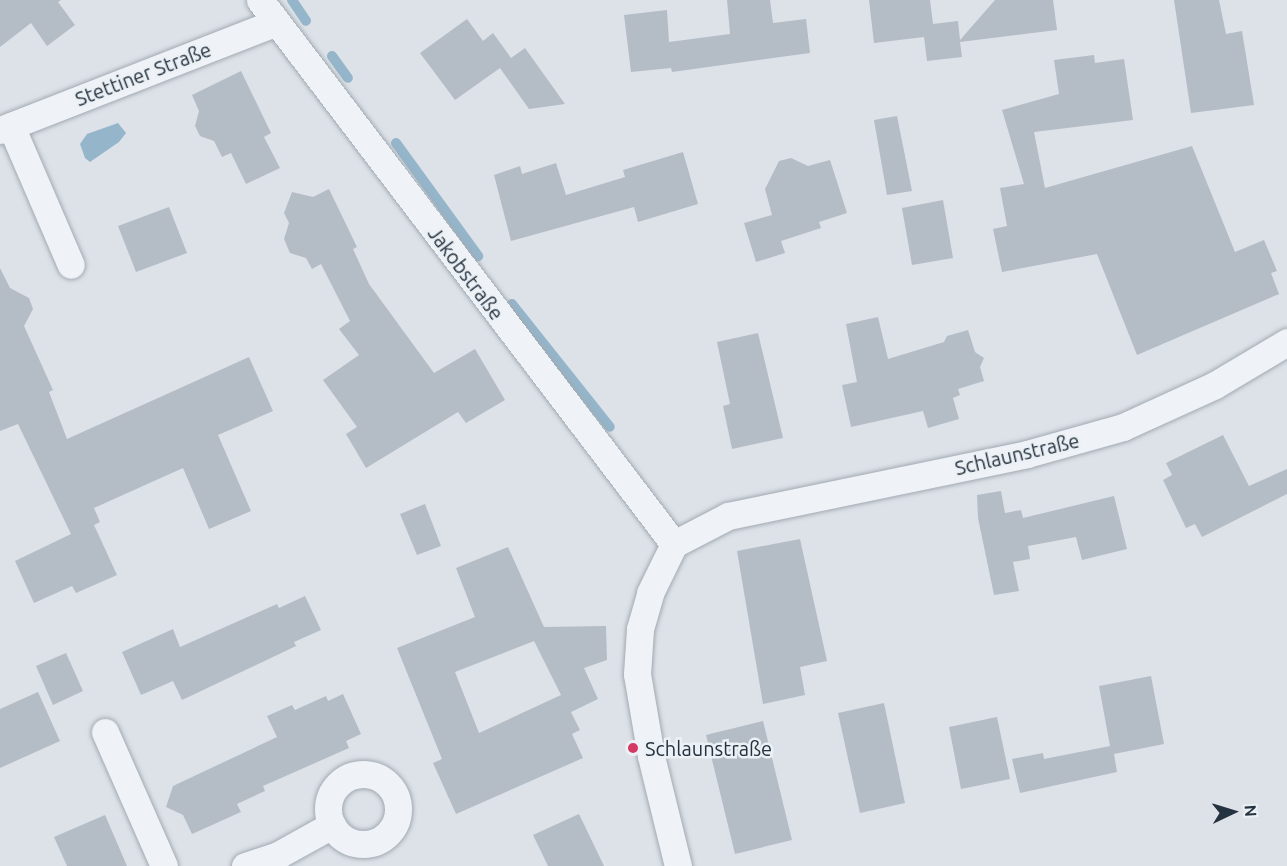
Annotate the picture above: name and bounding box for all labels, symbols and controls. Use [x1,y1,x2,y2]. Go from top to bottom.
street label: Stettiner Straße [72,37,214,111]
street label: Jakobstraße [423,222,509,324]
street label: Schlaunstraße [952,428,1082,480]
place label: Schlaunstraße [645,736,772,760]
marker: Schlaunstraße [626,741,640,755]
north arrow [1203,782,1263,842]
text: N [1242,804,1260,817]

